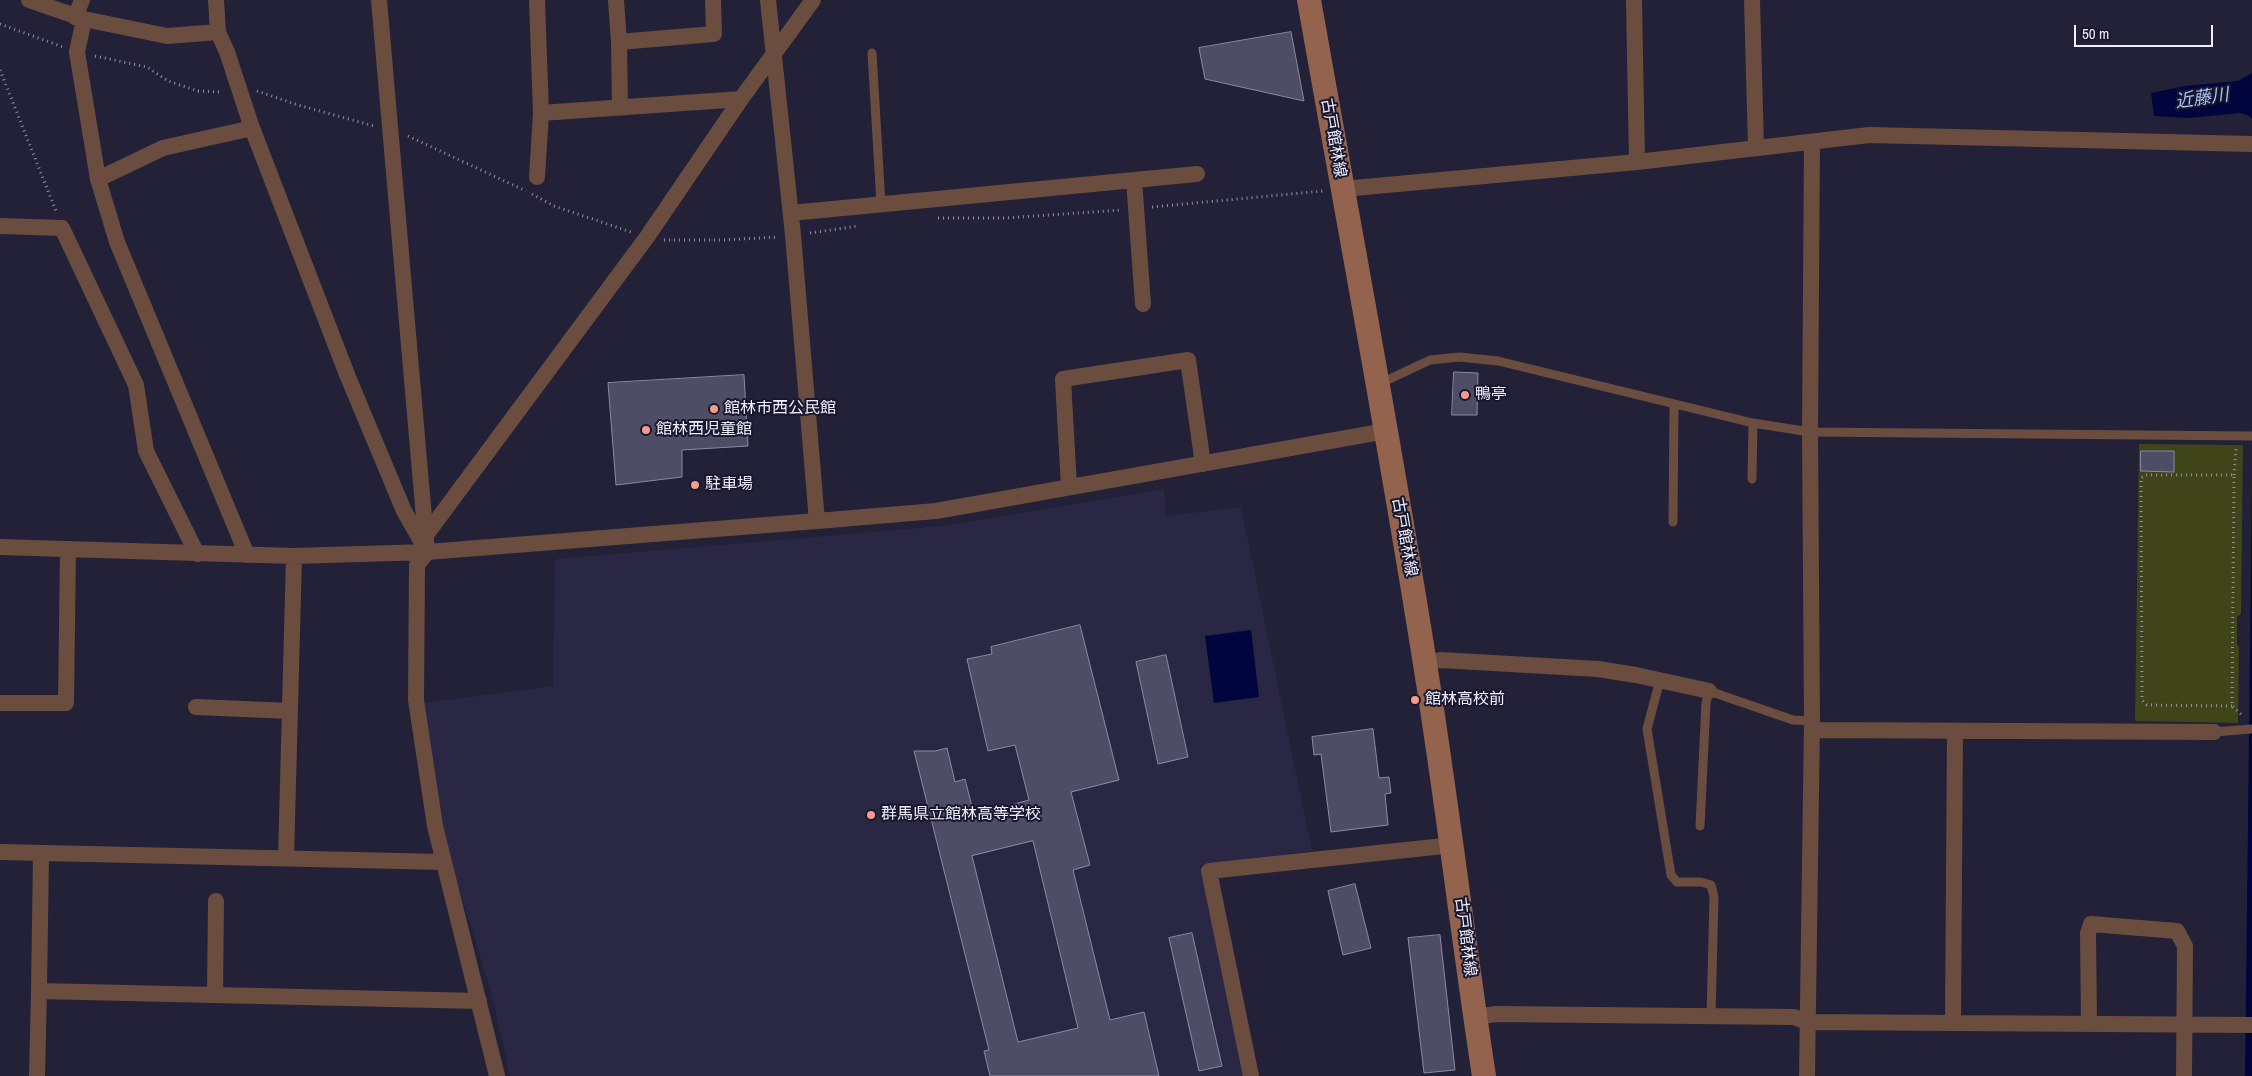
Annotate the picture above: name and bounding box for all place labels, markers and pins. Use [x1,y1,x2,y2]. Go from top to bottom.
place label: 鴨亭 [1475,385,1507,405]
marker: 鴨亭 [1459,389,1471,401]
place label: 館林市西公民館 [724,399,836,419]
marker: 館林市西公民館 [708,403,720,415]
place label: 館林西児童館 [656,420,752,440]
marker: 館林西児童館 [640,424,652,436]
place label: 駐車場 [705,475,753,495]
marker: 駐車場 [689,479,701,491]
place label: 館林高校前 [1425,690,1505,710]
marker: 館林高校前 [1409,694,1421,706]
place label: 群馬県立館林高等学校 [881,805,1041,825]
marker: 群馬県立館林高等学校 [865,809,877,821]

